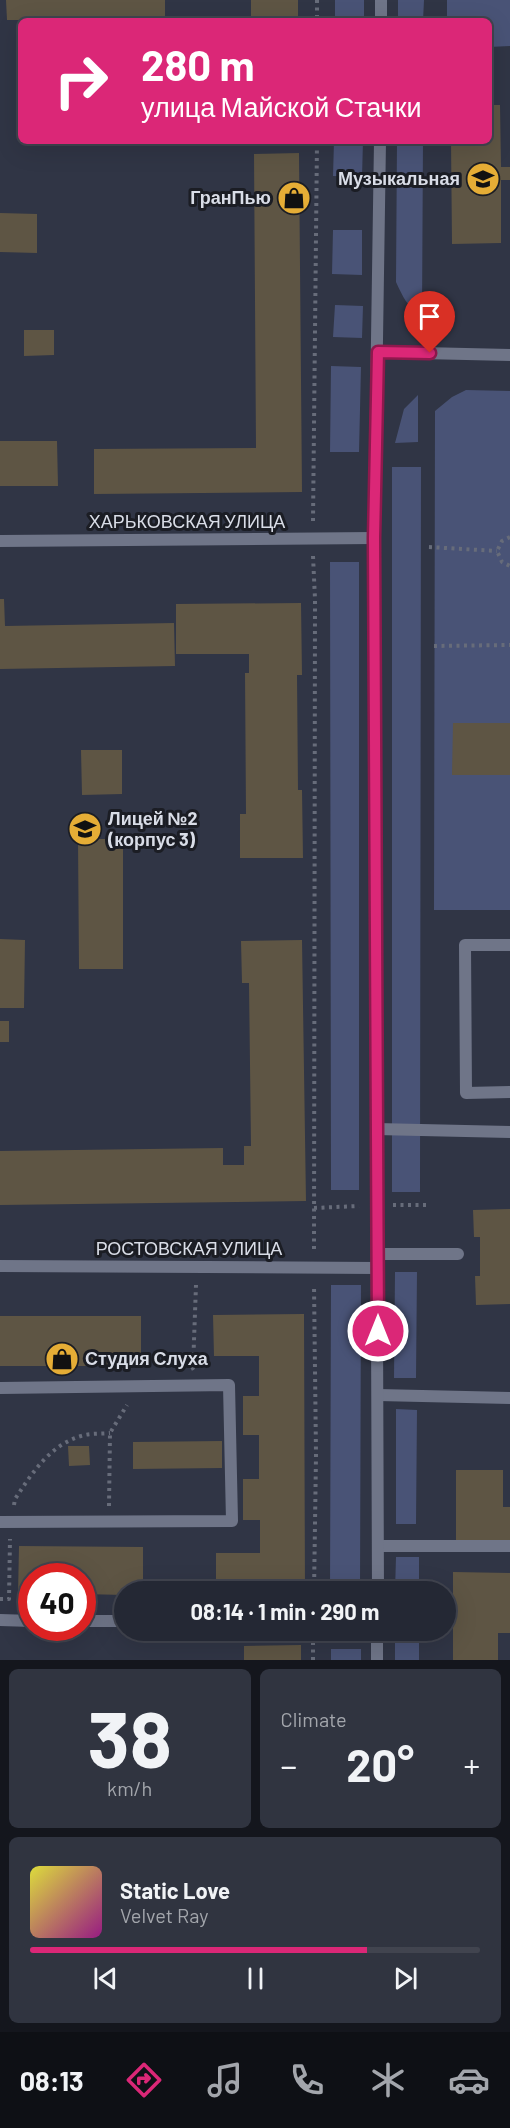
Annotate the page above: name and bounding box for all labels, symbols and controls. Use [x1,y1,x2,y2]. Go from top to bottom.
text: 280 m [141,39,255,89]
icon: right [42,42,120,120]
text: улица Майской Стачки [141,90,422,122]
school or university icon: Музыкальная [465,161,501,197]
place label: Музыкальная [338,167,460,189]
shop icon: ГранПью [276,180,312,216]
place label: ГранПью [190,186,271,208]
pin [404,291,455,353]
icon: arrive [413,300,446,333]
street label: ХАРЬКОВСКАЯ УЛИЦА [89,510,285,532]
place label: Лицей №2 (корпус 3) [107,807,198,850]
school or university icon: Лицей №2 (корпус 3) [67,811,103,847]
street label: РОСТОВСКАЯ УЛИЦА [96,1237,282,1259]
position arrow [346,1299,410,1363]
shop icon: Студия Слуха [44,1341,80,1377]
place label: Студия Слуха [85,1347,209,1369]
speed limit sign: 40 [18,1563,96,1641]
text: 08:14 · 1 min · 290 m [190,1598,380,1624]
text: 38 [88,1690,172,1784]
text: Climate [281,1707,347,1731]
text: 20° [346,1737,414,1791]
text: − [281,1745,297,1785]
text: + [464,1745,480,1785]
text: km/h [107,1776,152,1800]
text: Static Love [120,1877,230,1903]
text: Velvet Ray [120,1903,209,1927]
icon: previous [89,1962,122,1995]
icon: pause [239,1962,272,1995]
icon: next [389,1962,422,1995]
icon: directions [123,2059,165,2101]
icon: music [204,2059,246,2101]
icon: phone [286,2059,328,2101]
icon: climate [367,2059,409,2101]
icon: car [448,2059,490,2101]
text: 08:13 [20,2064,84,2096]

